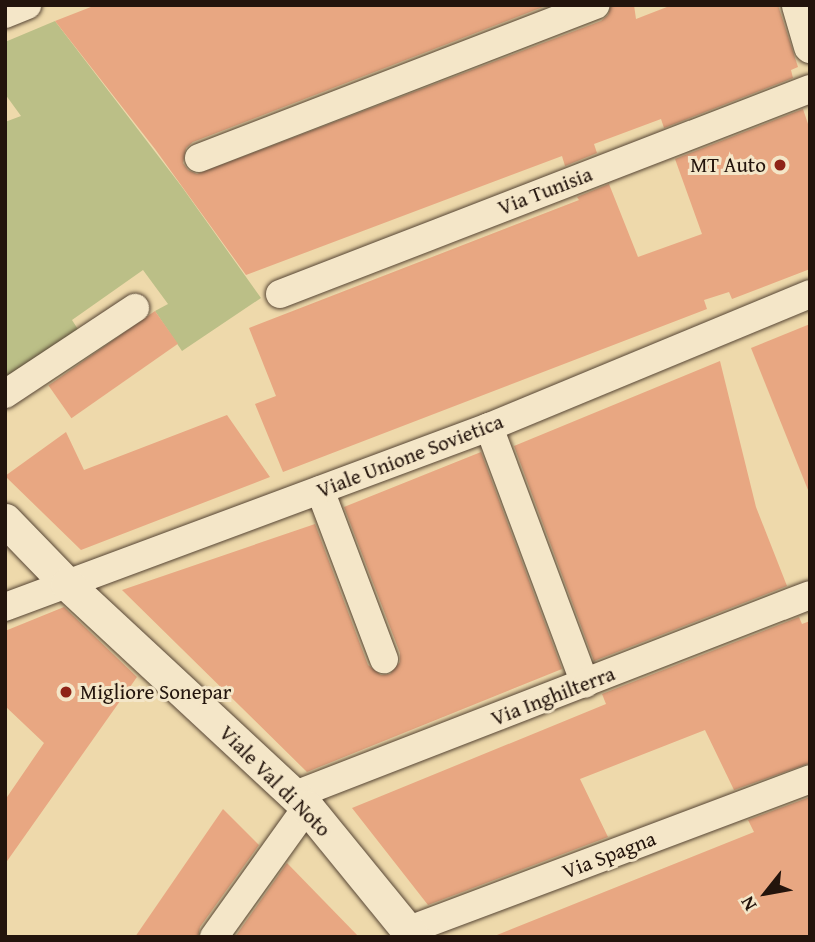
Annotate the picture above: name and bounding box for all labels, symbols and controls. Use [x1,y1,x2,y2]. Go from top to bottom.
place label: MT Auto [690,152,766,178]
marker: MT Auto [772,157,788,173]
street label: Via Tunisia [494,161,596,221]
street label: Viale Unione Sovietica [313,409,507,503]
street label: Via Inghilterra [487,661,619,731]
place label: Migliore Sonepar [80,679,231,705]
marker: Migliore Sonepar [58,684,74,700]
street label: Viale Val di Noto [214,720,336,842]
street label: Via Spagna [559,826,659,884]
north arrow [731,858,801,928]
text: N [733,891,763,916]

